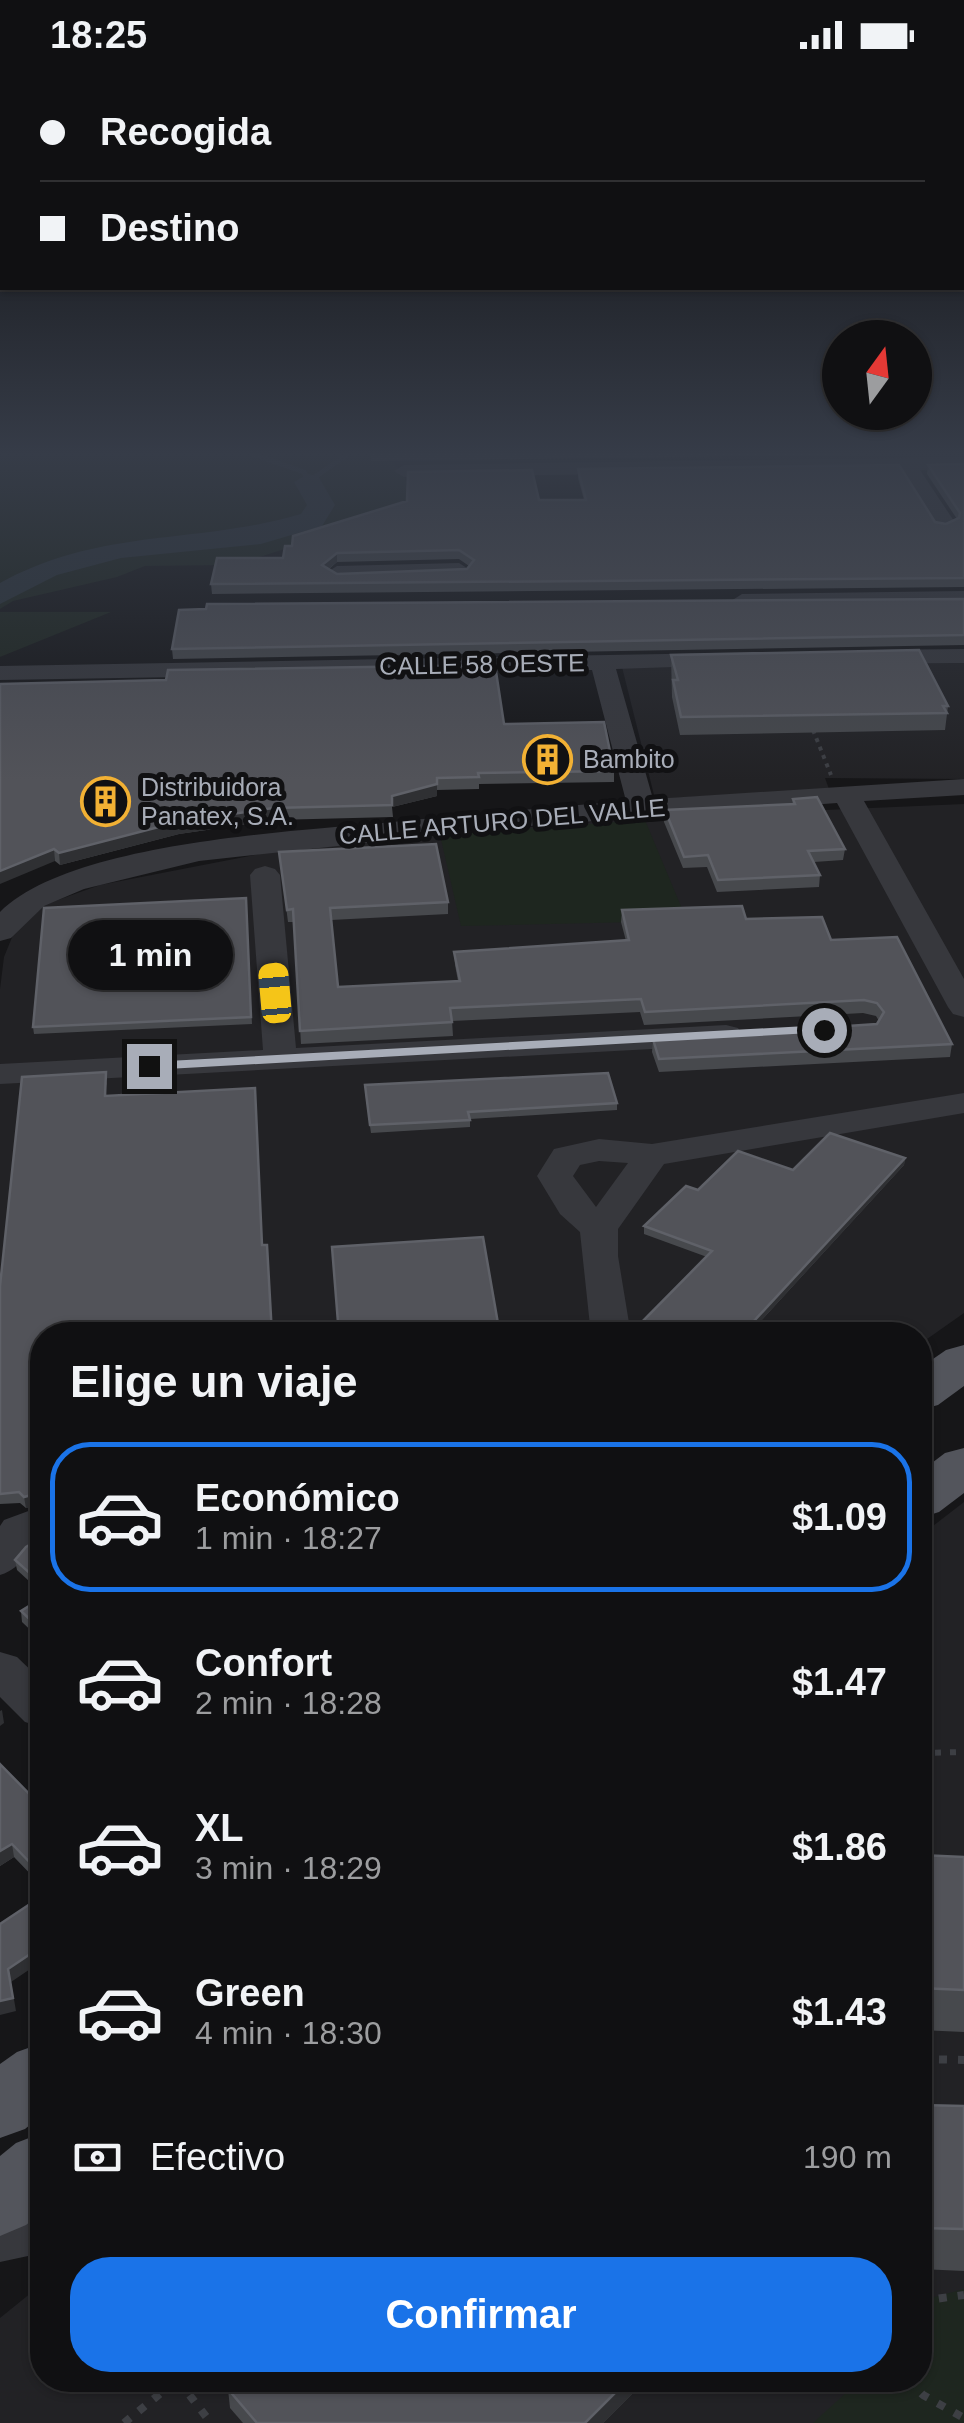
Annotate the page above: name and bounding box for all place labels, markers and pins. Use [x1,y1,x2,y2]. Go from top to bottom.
building icon: Bambito [522,733,574,785]
place label: Bambito [583,745,675,773]
place label: Distribuidora Panatex, S.A. [141,773,294,830]
building icon: Distribuidora Panatex, S.A. [80,775,132,827]

